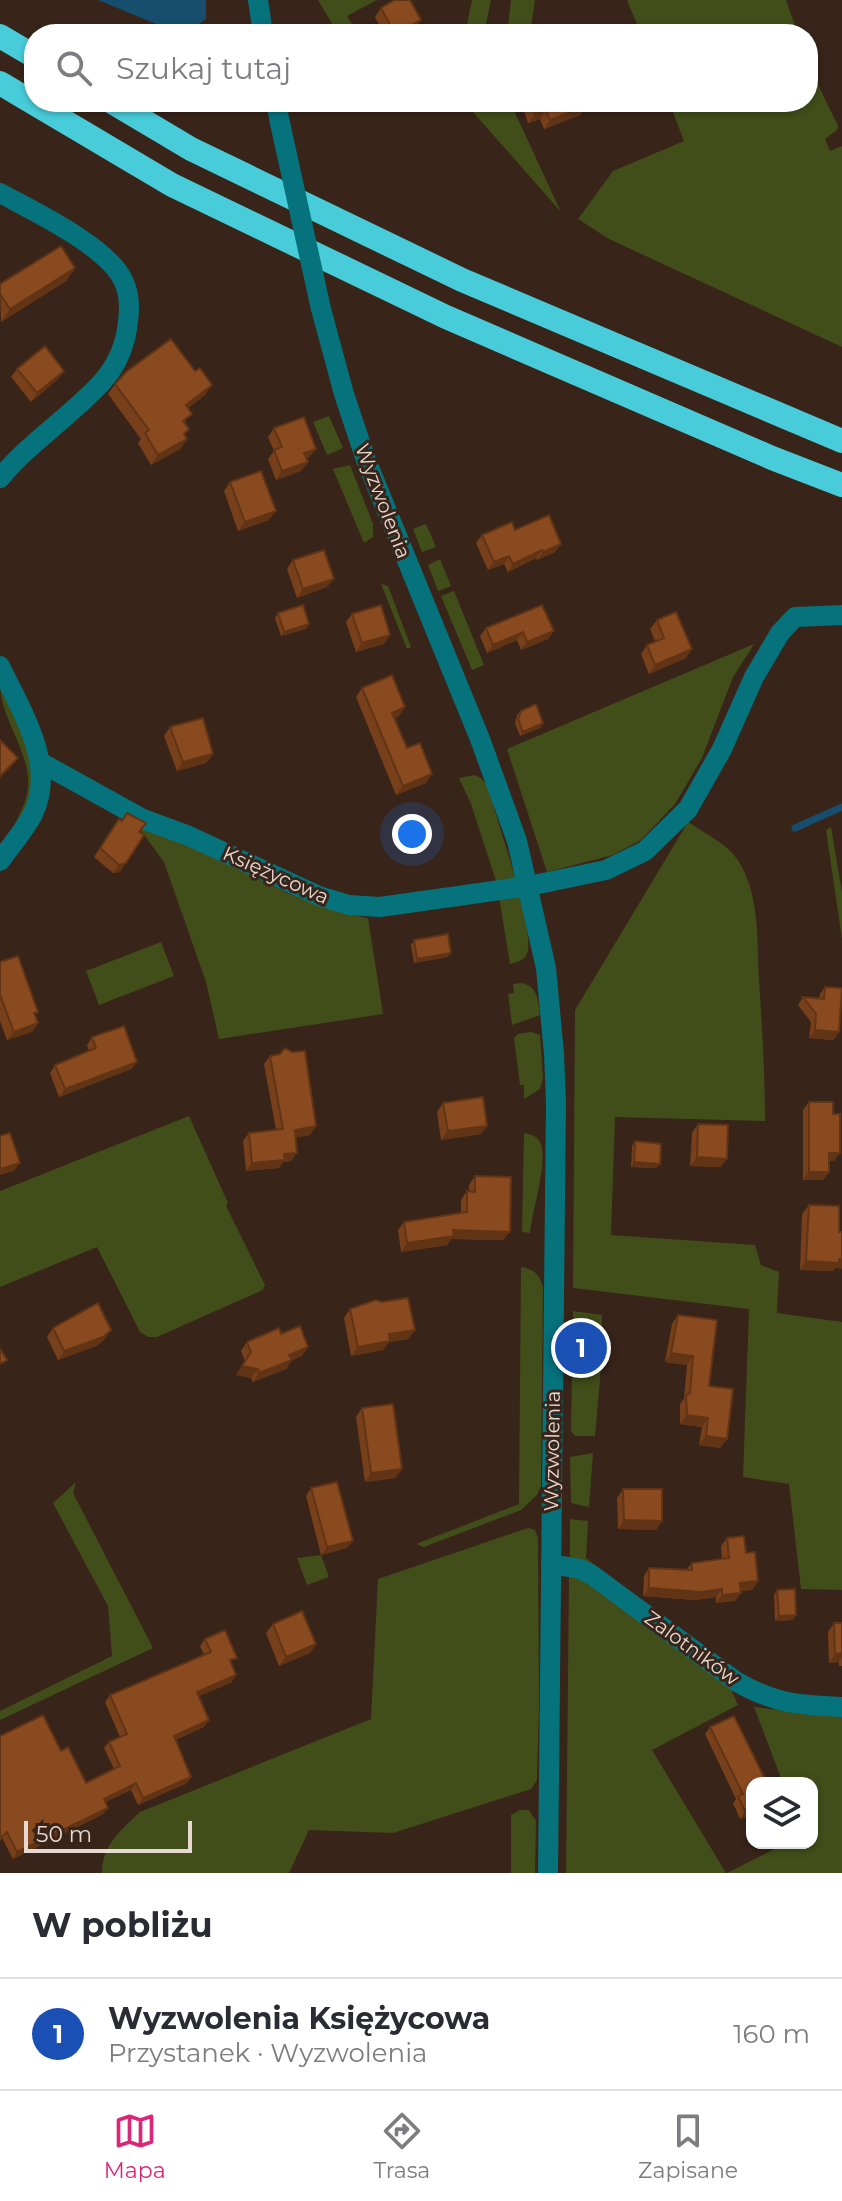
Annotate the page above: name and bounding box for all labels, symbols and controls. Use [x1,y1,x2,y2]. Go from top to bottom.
search box [24,24,818,112]
icon: search [52,46,96,90]
text: Szukaj tutaj [116,50,291,87]
street label: Wyzwolenia [350,440,416,562]
your location [392,814,432,854]
street label: Księżycowa [219,841,333,909]
pin: 1 [555,1318,607,1378]
street label: Wyzwolenia [539,1390,565,1512]
street label: Zalotników [640,1606,744,1691]
map controls [746,1777,818,1849]
button: layers [746,1777,818,1849]
scale bar [24,1817,192,1853]
text: 50 m [36,1821,92,1848]
text: W pobliżu [32,1904,213,1946]
text: Wyzwolenia Księżycowa [108,2000,490,2037]
text: 1 [53,2018,63,2050]
text: 160 m [733,2018,810,2050]
text: Przystanek · Wyzwolenia [108,2037,427,2069]
tab: Mapa [104,2109,166,2184]
tab: Trasa [373,2109,430,2184]
tab: Zapisane [638,2109,738,2184]

